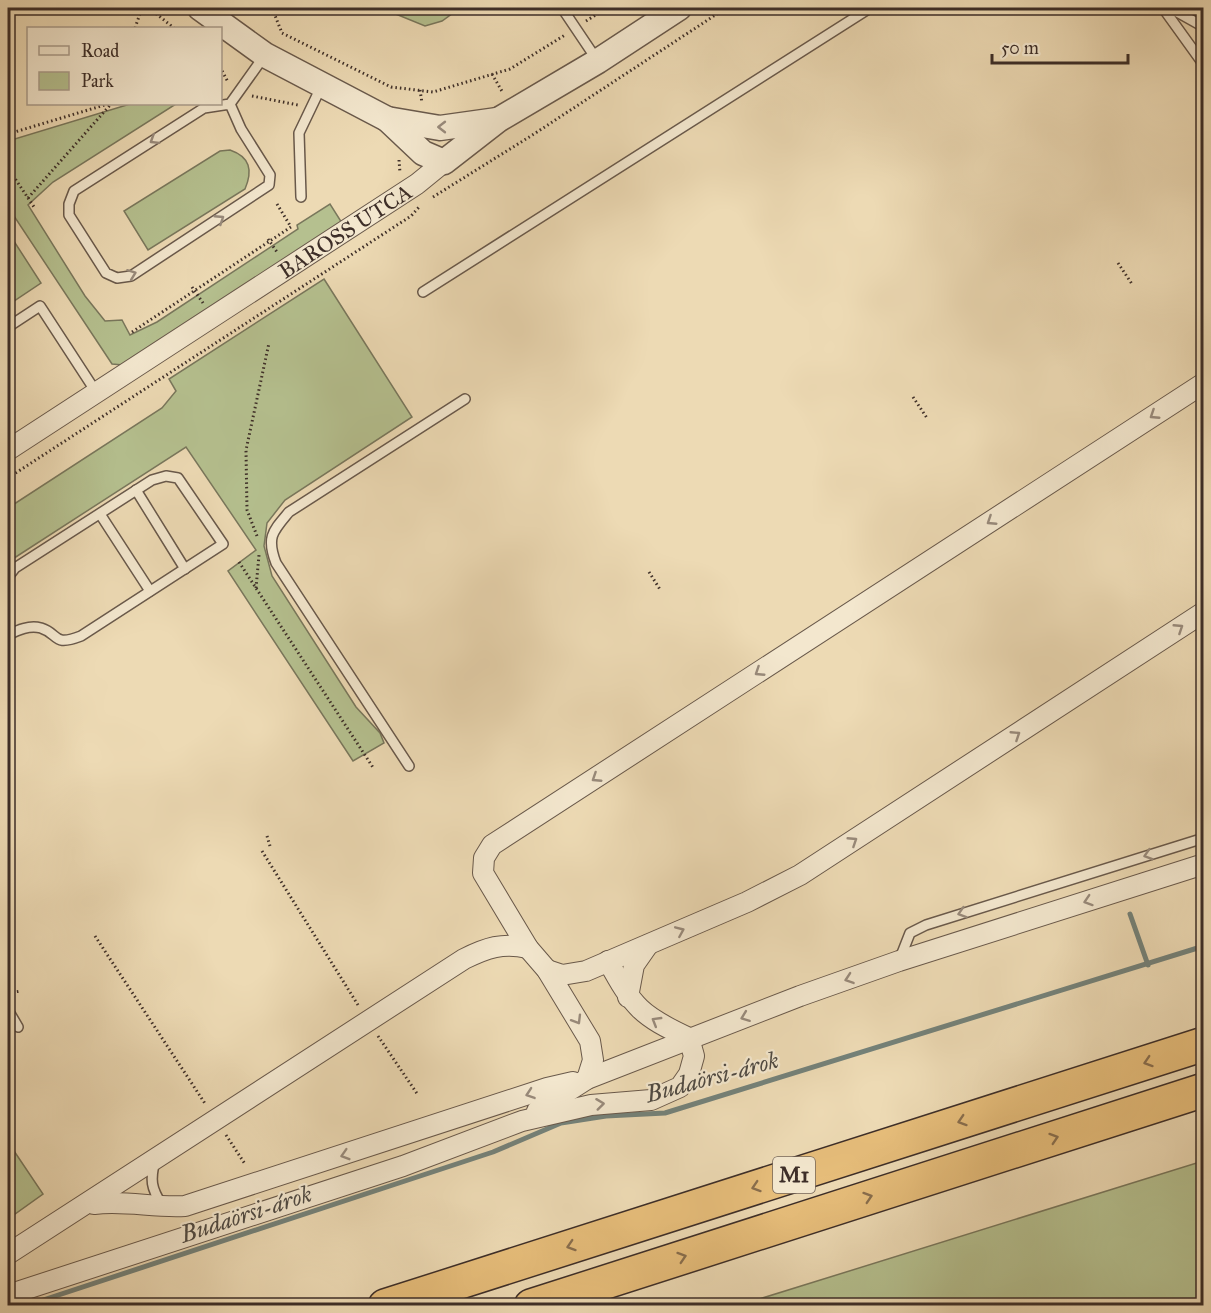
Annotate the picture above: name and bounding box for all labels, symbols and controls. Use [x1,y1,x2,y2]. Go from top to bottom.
legend [27,27,222,105]
scale bar [992,27,1128,65]
text: 50 m [1001,37,1039,59]
text: Road [81,40,119,62]
text: Park [81,70,114,92]
one-way arrow [438,121,447,133]
one-way arrow [150,132,160,144]
street label: BAROSS UTCA [274,178,417,284]
one-way arrow [213,216,224,227]
one-way arrow [126,268,136,281]
one-way arrow [1150,408,1161,419]
one-way arrow [987,514,997,526]
one-way arrow [1172,624,1183,635]
one-way arrow [755,665,766,676]
one-way arrow [1010,730,1020,742]
one-way arrow [591,771,602,782]
one-way arrow [846,837,857,848]
one-way arrow [1143,848,1154,860]
one-way arrow [1083,894,1094,906]
one-way arrow [957,906,968,919]
one-way arrow [674,926,685,938]
one-way arrow [844,971,855,984]
one-way arrow [741,1010,752,1022]
one-way arrow [570,1014,582,1024]
one-way arrow [652,1017,662,1029]
water label: Budaörsi-árok [641,1045,782,1109]
one-way arrow [1143,1055,1154,1067]
one-way arrow [525,1086,536,1099]
one-way arrow [595,1098,604,1111]
one-way arrow [957,1114,968,1126]
one-way arrow [1048,1133,1059,1145]
one-way arrow [340,1147,351,1160]
road number: M1 [773,1157,815,1193]
water label: Budaörsi-árok [176,1179,316,1250]
one-way arrow [751,1180,762,1192]
one-way arrow [862,1192,873,1205]
one-way arrow [566,1239,577,1251]
one-way arrow [676,1252,687,1264]

